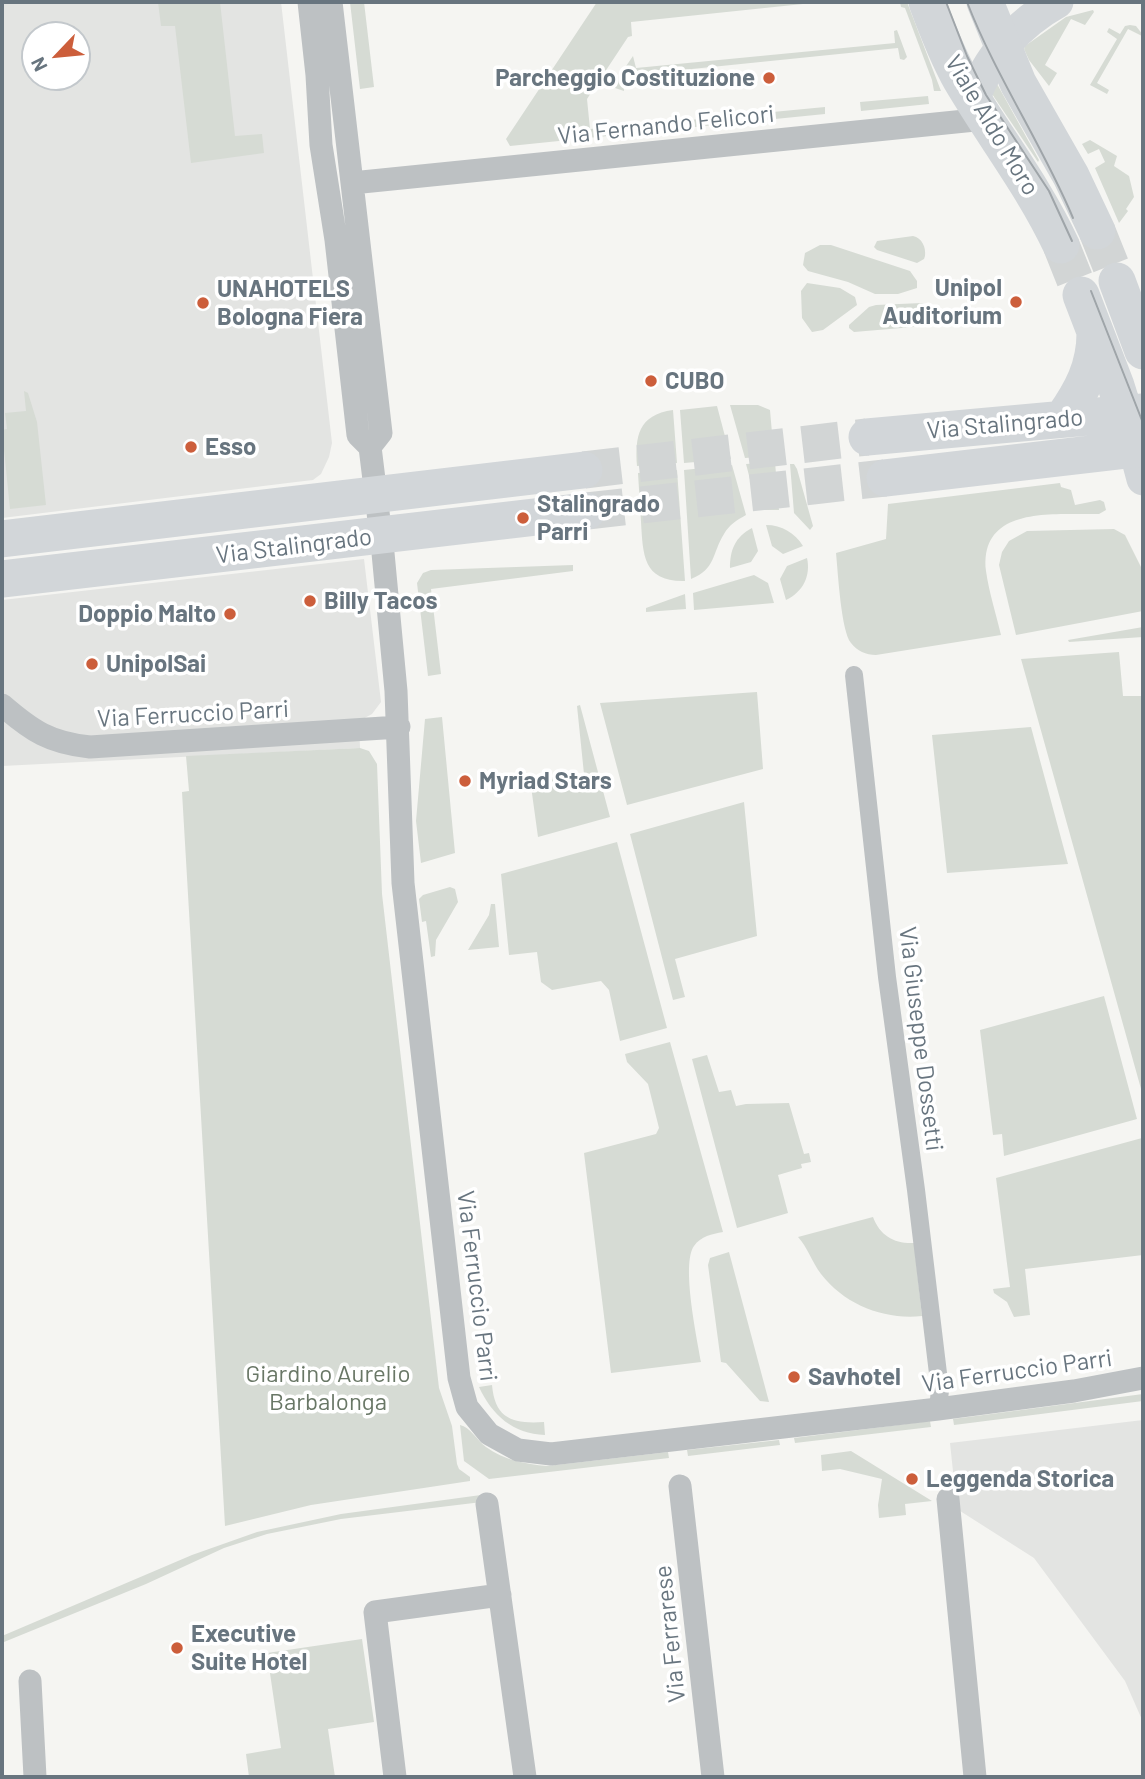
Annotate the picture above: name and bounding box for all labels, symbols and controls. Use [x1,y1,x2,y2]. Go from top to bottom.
north arrow [21,21,91,91]
street label: Viale Aldo Moro [939,50,1045,200]
text: N [25,54,52,75]
place label: Parcheggio Costituzione [495,64,755,92]
marker: Parcheggio Costituzione [761,70,777,86]
street label: Via Fernando Felicori [556,99,776,151]
place label: Unipol Auditorium [882,274,1002,330]
place label: UNAHOTELS Bologna Fiera [217,275,363,331]
marker: Unipol Auditorium [1008,294,1024,310]
marker: UNAHOTELS Bologna Fiera [195,295,211,311]
place label: CUBO [665,367,724,395]
marker: CUBO [643,373,659,389]
street label: Via Stalingrado [926,403,1084,445]
place label: Esso [205,433,256,461]
marker: Esso [183,439,199,455]
place label: Stalingrado Parri [537,490,660,546]
marker: Stalingrado Parri [515,510,531,526]
street label: Via Stalingrado [214,522,374,570]
place label: Billy Tacos [324,587,438,615]
marker: Billy Tacos [302,593,318,609]
place label: Doppio Malto [78,600,216,628]
marker: Doppio Malto [222,606,238,622]
place label: UnipolSai [106,650,206,678]
marker: UnipolSai [84,656,100,672]
street label: Via Ferruccio Parri [96,695,290,733]
place label: Myriad Stars [479,767,612,795]
marker: Myriad Stars [457,773,473,789]
street label: Via Giuseppe Dossetti [893,925,949,1153]
street label: Via Ferruccio Parri [451,1189,503,1383]
street label: Via Ferruccio Parri [920,1343,1114,1399]
park label: Giardino Aurelio Barbalonga [245,1360,411,1416]
place label: Savhotel [808,1363,901,1391]
marker: Savhotel [786,1369,802,1385]
place label: Leggenda Storica [926,1465,1114,1493]
marker: Leggenda Storica [904,1471,920,1487]
street label: Via Ferrarese [648,1564,692,1704]
place label: Executive Suite Hotel [191,1620,307,1676]
marker: Executive Suite Hotel [169,1640,185,1656]

